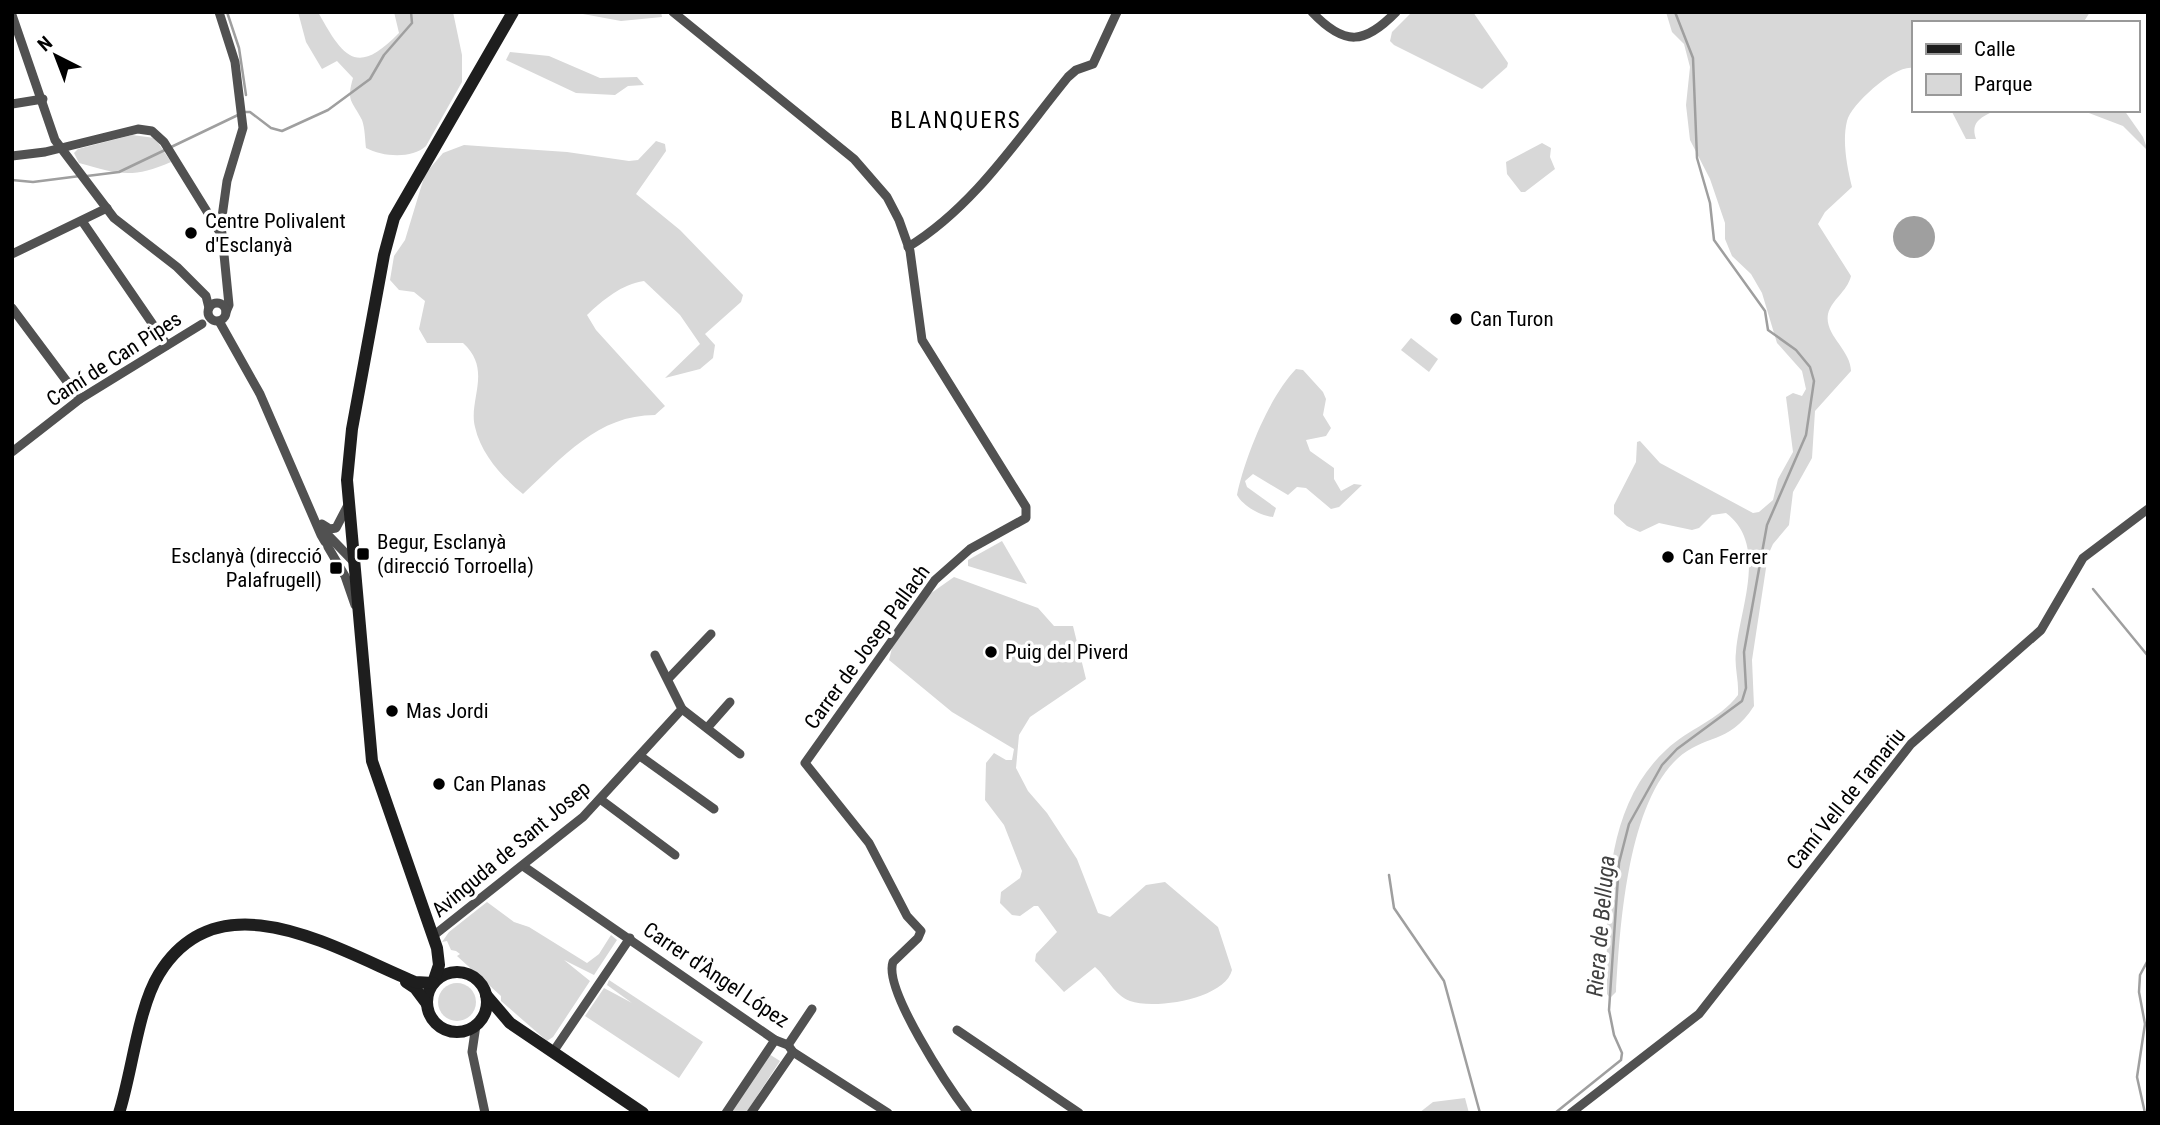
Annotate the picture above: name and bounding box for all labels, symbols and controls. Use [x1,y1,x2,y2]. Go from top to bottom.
north arrow [21,21,91,91]
legend [1912,21,2139,112]
text: N [33,31,57,56]
text: Calle [1974,37,2016,61]
text: Parque [1974,72,2032,96]
district label: BLANQUERS [890,107,1022,134]
place label: Centre Polivalent d'Esclanyà [205,209,346,257]
marker: Centre Polivalent d'Esclanyà [183,225,199,241]
street label: Camí de Can Pipes [42,307,186,411]
place label: Can Turon [1470,307,1554,331]
marker: Can Turon [1448,311,1464,327]
place label: Begur, Esclanyà (direcció Torroella) [377,530,534,578]
place label: Esclanyà (direcció Palafrugell) [171,544,322,592]
place label: Can Ferrer [1682,545,1768,569]
marker: Begur, Esclanyà (direcció Torroella) [355,546,371,562]
marker: Can Ferrer [1660,549,1676,565]
marker: Esclanyà (direcció Palafrugell) [328,560,344,576]
street label: Carrer de Josep Pallach [799,560,935,734]
place label: Puig del Piverd [1005,640,1128,664]
marker: Puig del Piverd [983,644,999,660]
place label: Mas Jordi [406,699,488,723]
marker: Mas Jordi [384,703,400,719]
street label: Camí Vell de Tamariu [1782,723,1910,875]
place label: Can Planas [453,772,546,796]
street label: Avinguda de Sant Josep [427,776,595,922]
marker: Can Planas [431,776,447,792]
water label: Riera de Belluga [1581,854,1621,998]
street label: Carrer d'Àngel López [639,917,793,1033]

